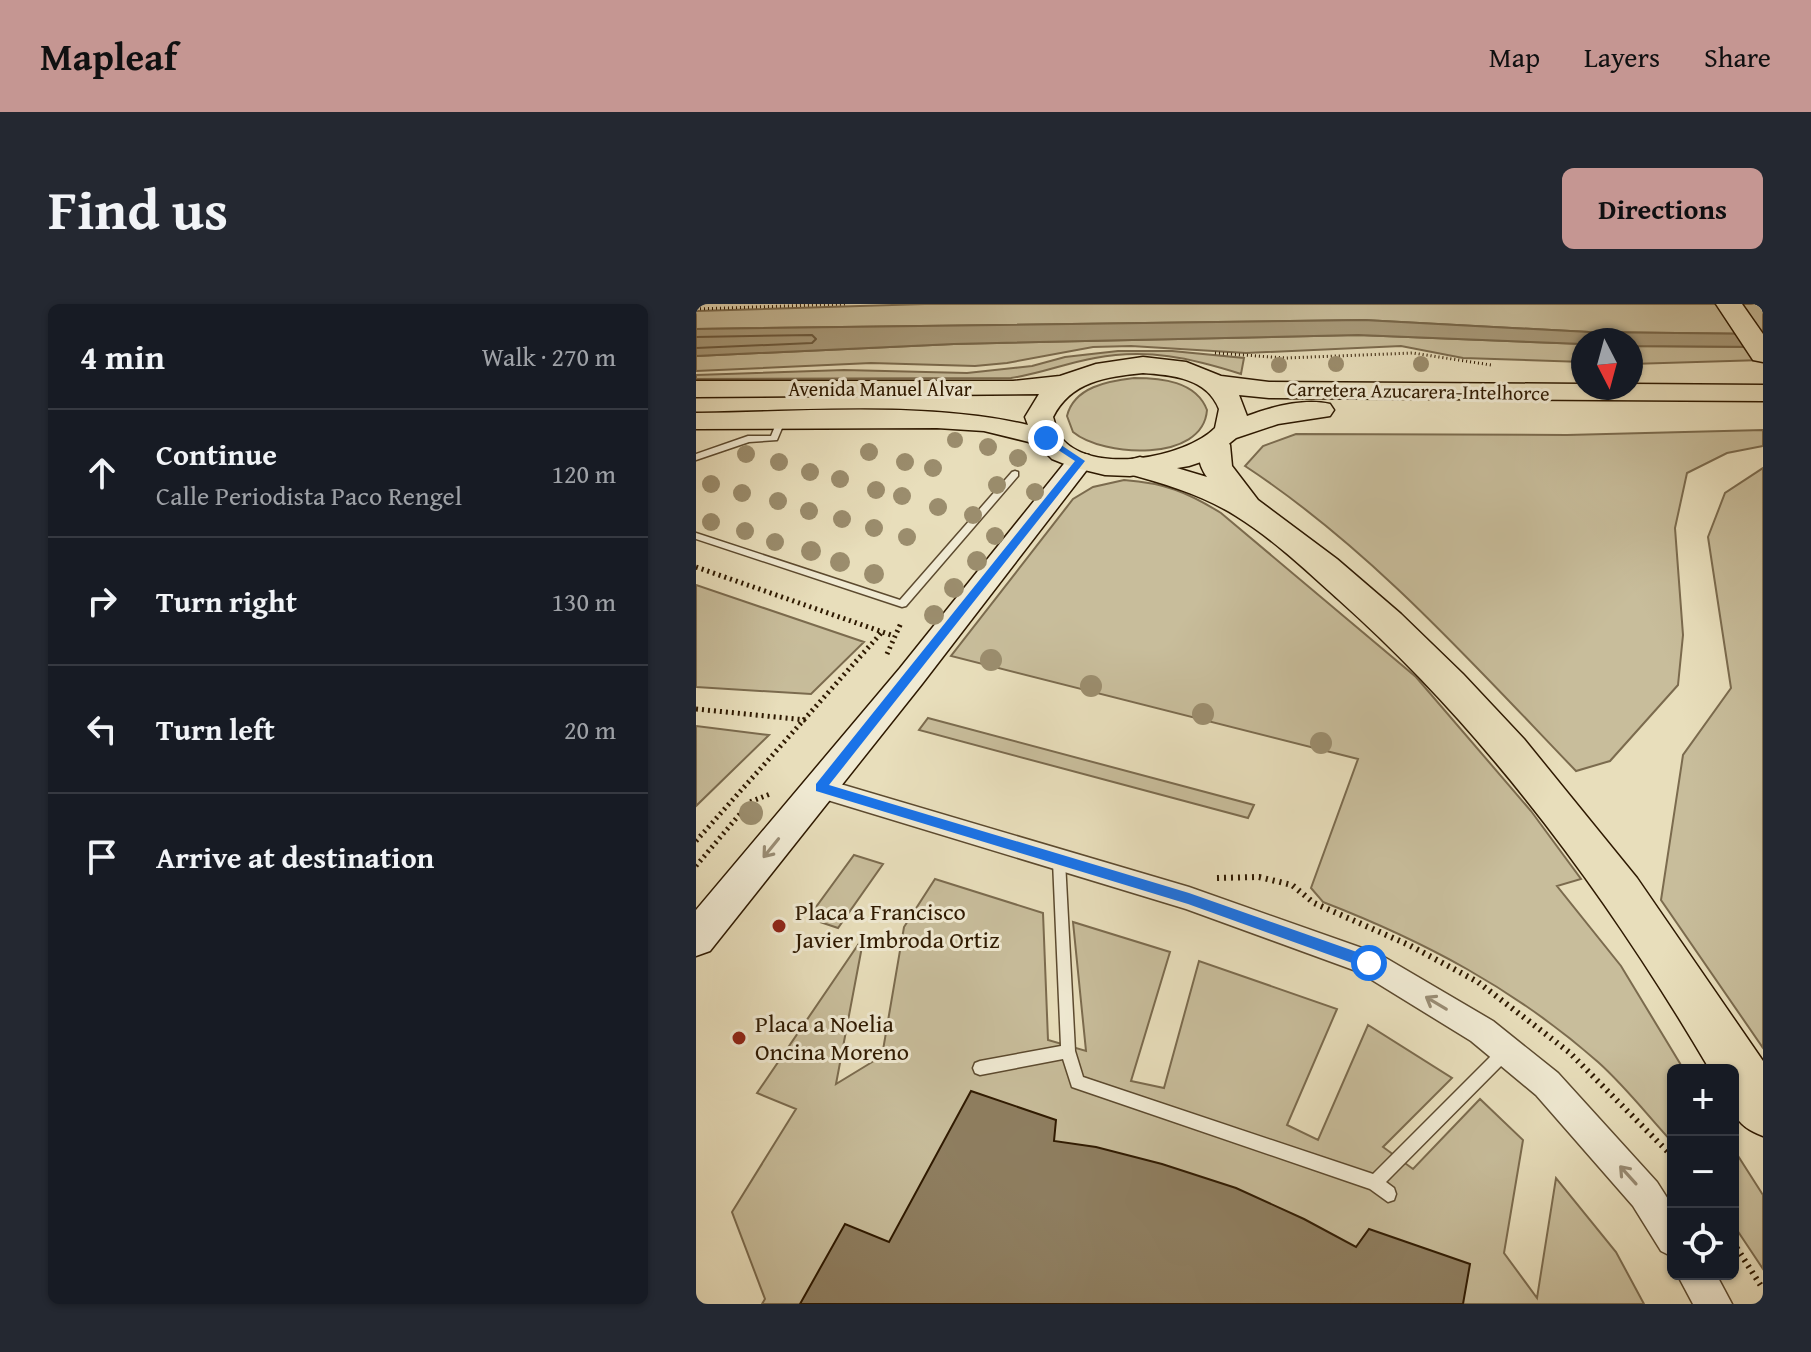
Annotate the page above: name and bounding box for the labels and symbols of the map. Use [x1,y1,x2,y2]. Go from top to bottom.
north arrow [1571,328,1643,400]
street label: Avenida Manuel Alvar [788,374,972,403]
street label: Carretera Azucarera-Intelhorce [1286,374,1550,407]
route end [1028,420,1064,456]
one-way arrow [762,837,780,858]
place label: Placa a Francisco Javier Imbroda Ortiz [792,894,999,957]
marker: Placa a Francisco Javier Imbroda Ortiz [770,917,788,935]
route start [1351,945,1387,981]
one-way arrow [1425,995,1448,1011]
place label: Placa a Noelia Oncina Moreno [755,1006,909,1069]
marker: Placa a Noelia Oncina Moreno [730,1029,748,1047]
one-way arrow [1619,1166,1637,1186]

